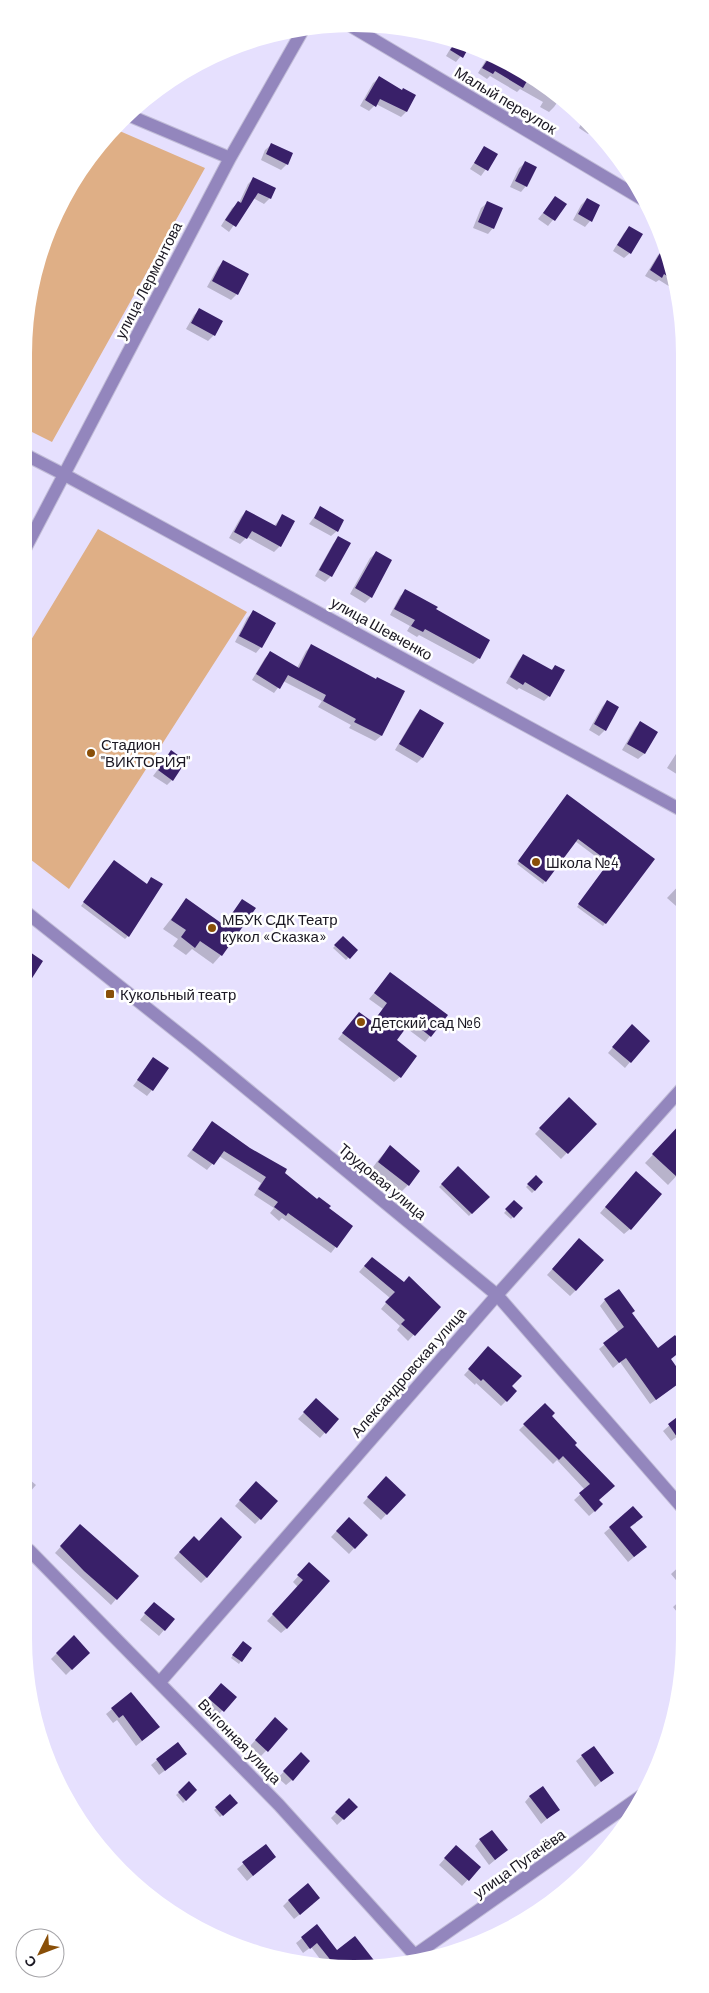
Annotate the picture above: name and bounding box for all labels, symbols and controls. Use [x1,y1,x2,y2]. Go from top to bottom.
street label: Малый переулок [452,62,561,138]
street label: улица Лермонтова [111,218,186,342]
street label: улица Шевченко [328,593,436,663]
place label: Стадион "ВИКТОРИЯ" [101,735,190,770]
marker: Стадион "ВИКТОРИЯ" [85,747,97,759]
place label: Школа №4 [546,853,619,871]
marker: Школа №4 [530,856,542,868]
place label: МБУК СДК Театр кукол «Сказка» [222,910,338,945]
marker: МБУК СДК Театр кукол «Сказка» [206,922,218,934]
place label: Кукольный театр [120,985,236,1003]
marker: Кукольный театр [104,988,116,1000]
place label: Детский сад №6 [371,1013,481,1031]
marker: Детский сад №6 [355,1016,367,1028]
street label: Трудовая улица [335,1139,431,1223]
street label: Александровская улица [347,1303,470,1441]
street label: Выгонная улица [195,1695,286,1788]
street label: улица Пугачёва [470,1824,569,1901]
north arrow [15,1928,65,1978]
text: С [20,1953,40,1971]

